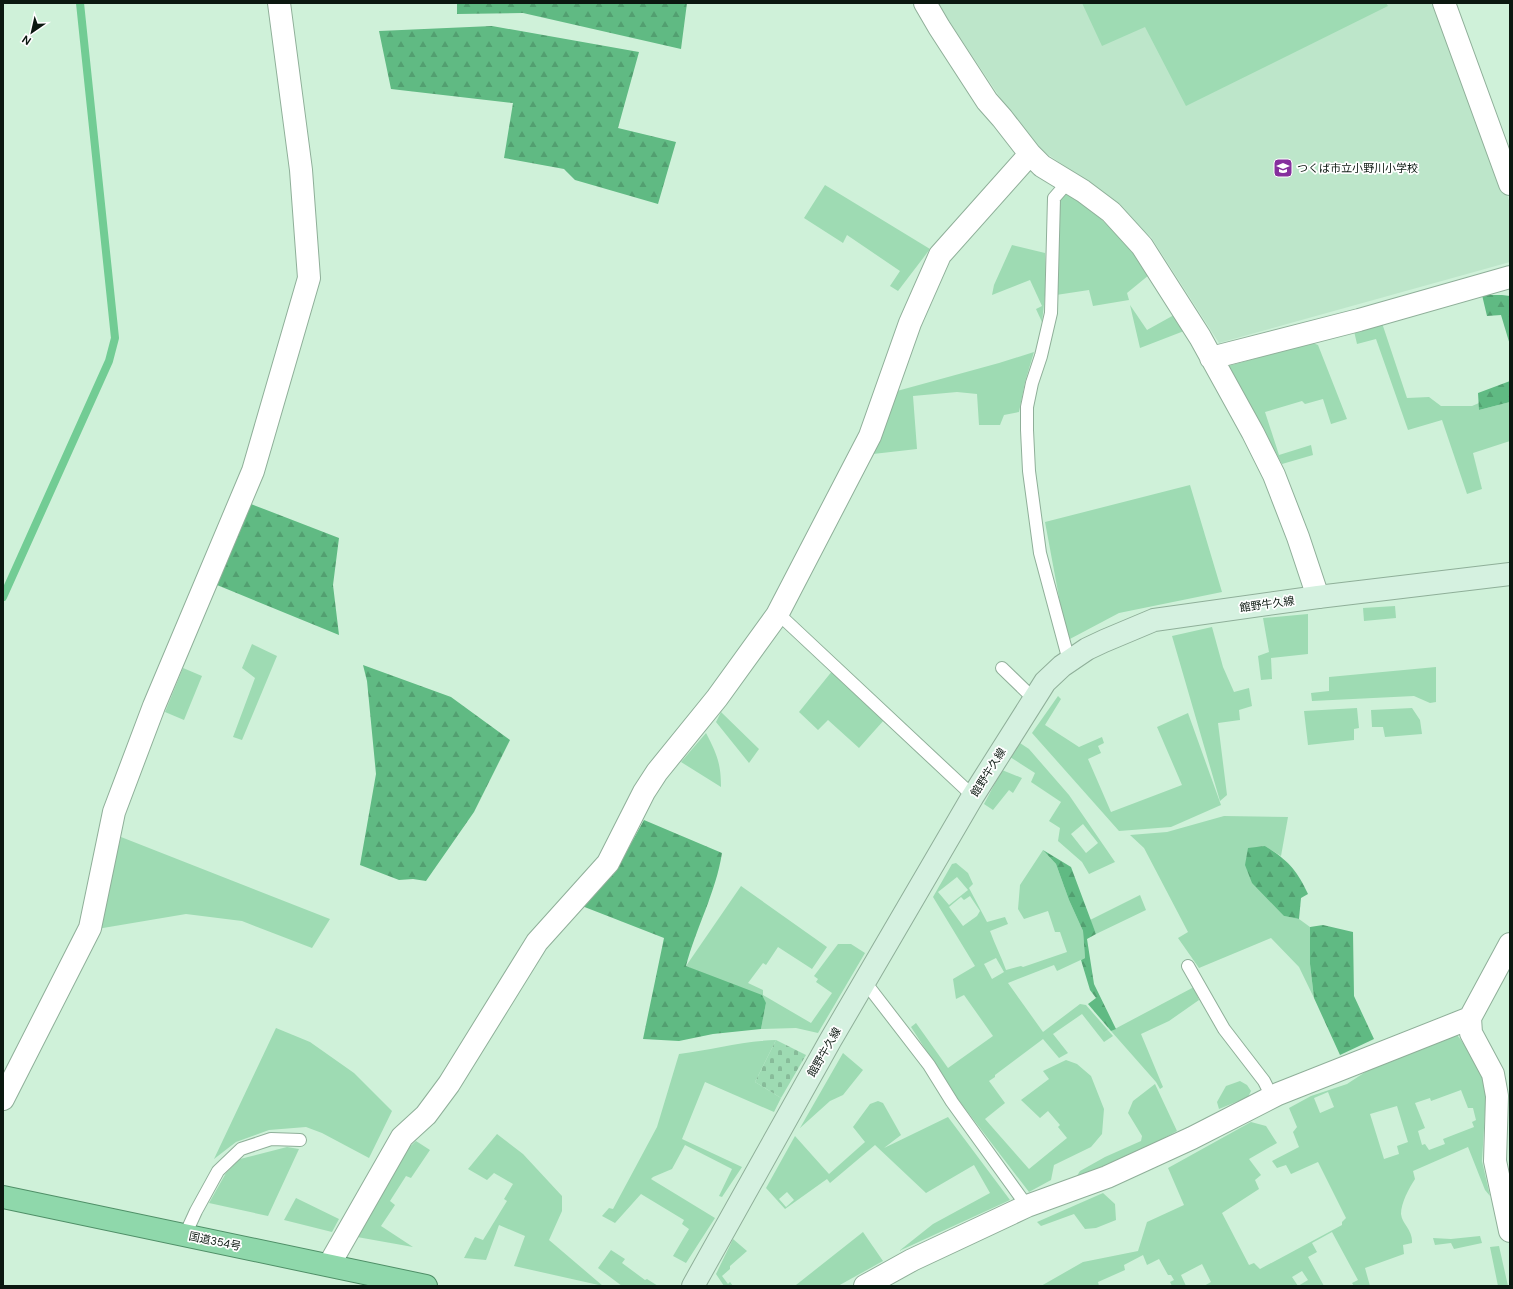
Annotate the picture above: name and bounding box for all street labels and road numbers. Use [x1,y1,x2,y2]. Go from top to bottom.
street label: 館野牛久線 [1239,593,1295,615]
street label: 館野牛久線 [967,745,1009,799]
street label: 館野牛久線 [804,1025,844,1079]
street label: 国道354号 [188,1229,242,1253]

